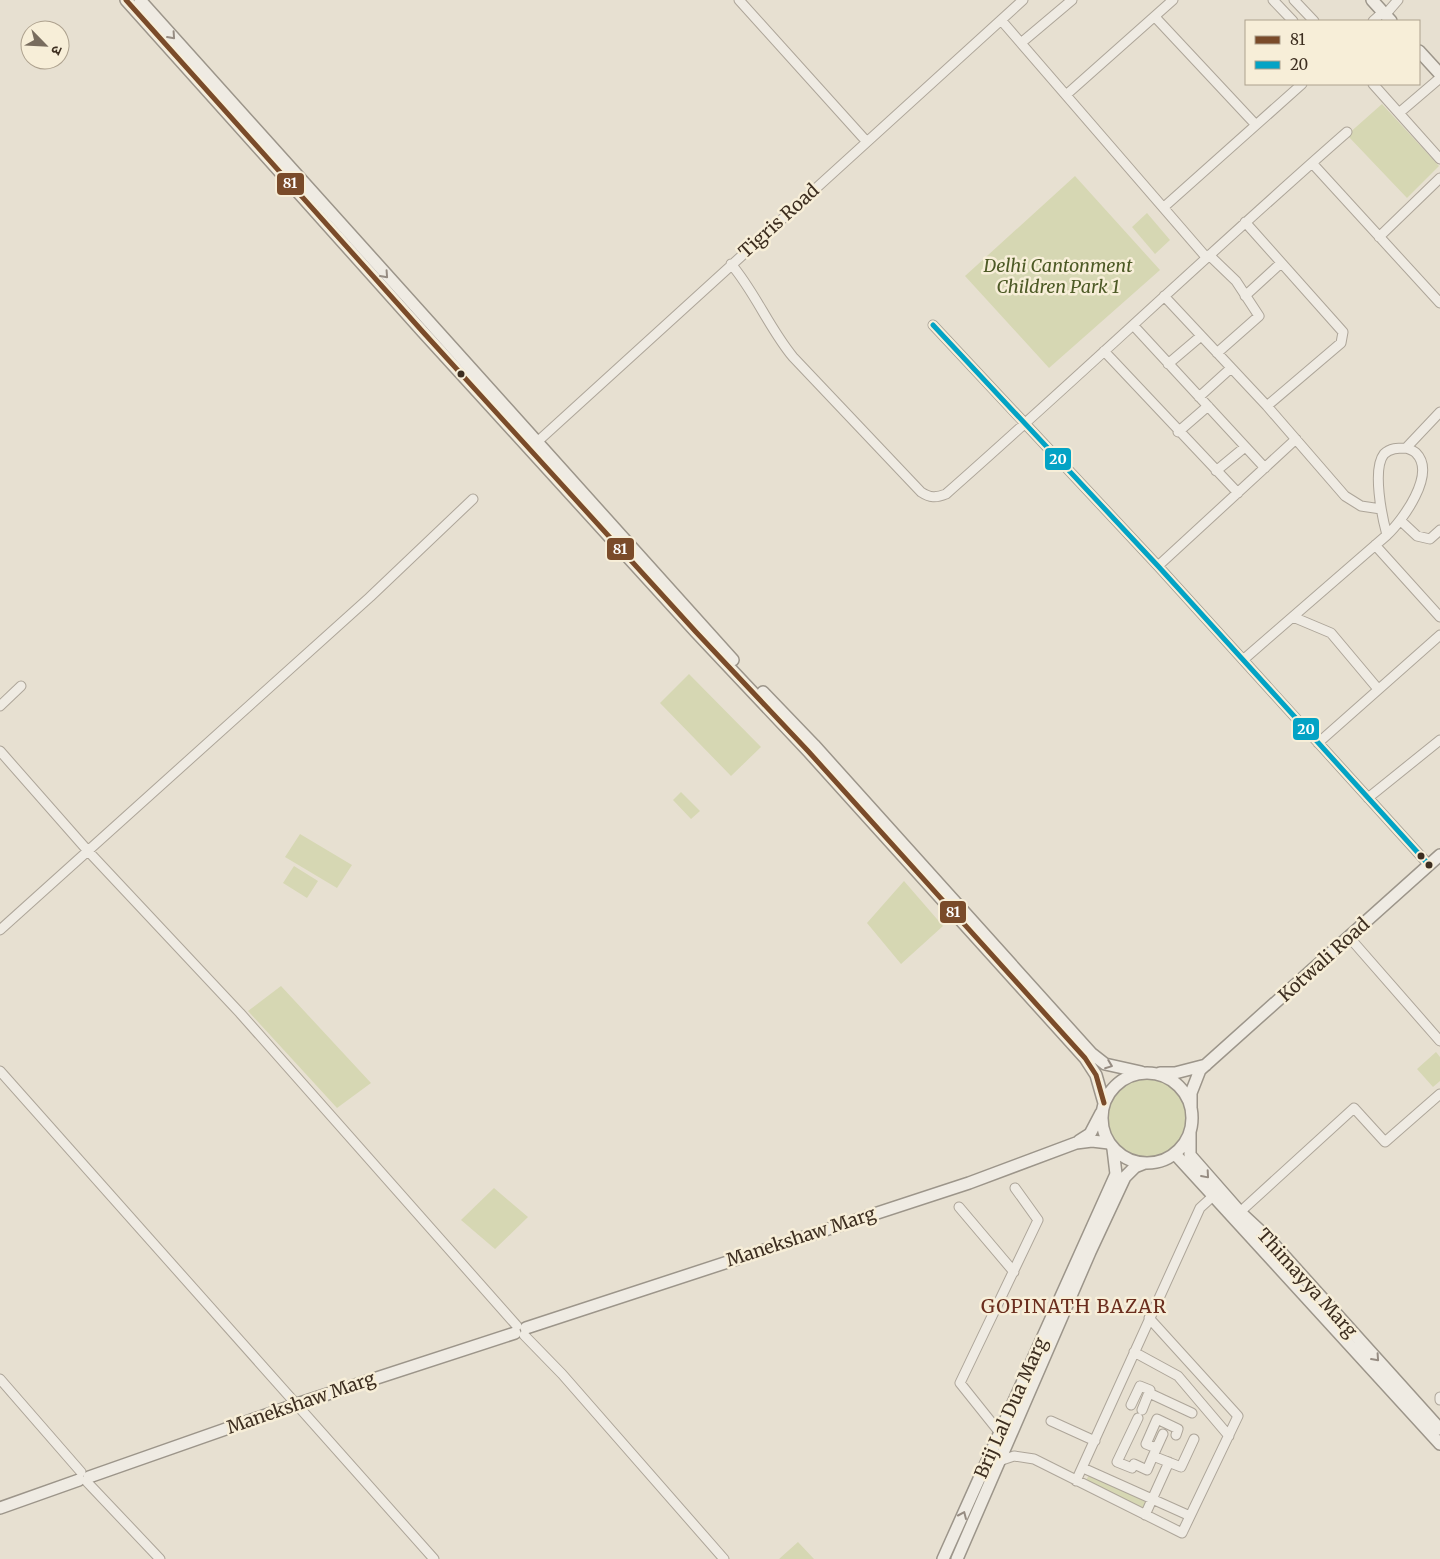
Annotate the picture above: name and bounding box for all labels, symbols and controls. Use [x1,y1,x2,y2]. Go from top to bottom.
north arrow [20,20,70,70]
legend [1245,20,1420,85]
text: 81 [1290,30,1305,49]
one-way arrow [166,31,175,40]
text: उ [47,43,67,58]
text: 20 [1290,55,1308,74]
line badge: 81 [276,172,305,196]
text: 81 [283,174,298,192]
street label: Tigris Road [734,179,824,263]
park label: Delhi Cantonment Children Park 1 [983,254,1133,298]
one-way arrow [379,270,388,279]
unlabelled marker [456,369,466,379]
line badge: 20 [1044,447,1072,471]
text: 20 [1049,450,1067,468]
line badge: 81 [606,537,635,561]
text: 81 [613,540,628,558]
line badge: 20 [1292,717,1320,741]
text: 20 [1297,720,1315,738]
unlabelled marker [1416,851,1426,861]
unlabelled marker [1424,860,1434,870]
line badge: 81 [939,900,967,924]
text: 81 [946,903,961,921]
street label: Kotwali Road [1273,913,1374,1007]
one-way arrow [1104,1059,1113,1069]
one-way arrow [1200,1169,1209,1178]
street label: Manekshaw Marg [723,1202,878,1272]
street label: Thimayya Marg [1252,1223,1362,1342]
district label: GOPINATH BAZAR [981,1294,1167,1318]
street label: Brij Lal Dua Marg [969,1334,1052,1482]
one-way arrow [1370,1352,1379,1361]
street label: Manekshaw Marg [224,1366,378,1439]
one-way arrow [957,1511,968,1520]

